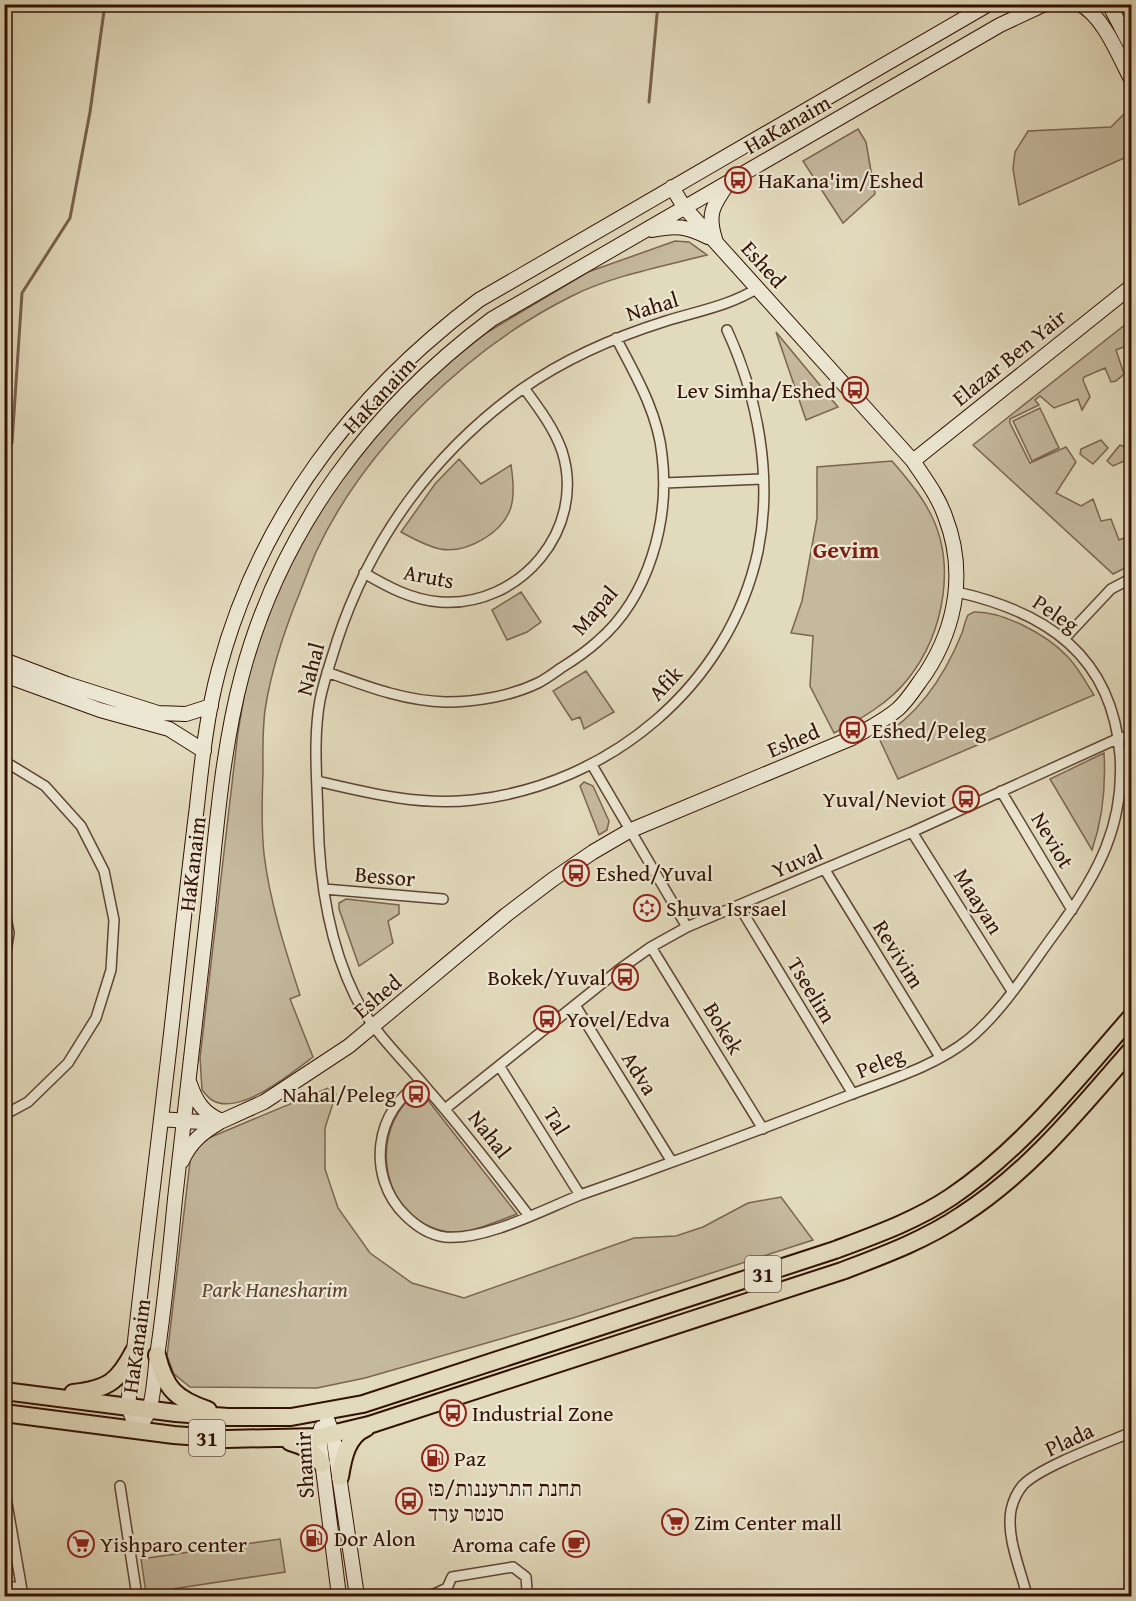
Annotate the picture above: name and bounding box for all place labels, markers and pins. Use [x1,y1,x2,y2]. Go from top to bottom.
place label: HaKana'im/Eshed [758,164,924,196]
bus stop icon: HaKana'im/Eshed [723,165,753,195]
place label: Lev Simha/Eshed [677,374,836,406]
bus stop icon: Lev Simha/Eshed [840,375,870,405]
place label: Eshed/Peleg [872,714,986,746]
bus stop icon: Eshed/Peleg [838,715,868,745]
place label: Yuval/Neviot [823,783,946,815]
bus stop icon: Yuval/Neviot [951,784,981,814]
place label: Eshed/Yuval [596,857,713,889]
bus stop icon: Eshed/Yuval [561,858,591,888]
place label: Shuva Isrsael [666,892,787,924]
synagogue icon: Shuva Isrsael [632,893,662,923]
place label: Bokek/Yuval [487,961,606,993]
bus stop icon: Bokek/Yuval [610,962,640,992]
place label: Yovel/Edva [566,1003,670,1035]
bus stop icon: Yovel/Edva [532,1004,562,1034]
place label: Nahal/Peleg [282,1078,396,1110]
bus stop icon: Nahal/Peleg [401,1079,431,1109]
place label: Industrial Zone [472,1397,614,1429]
bus stop icon: Industrial Zone [438,1398,468,1428]
place label: Paz [454,1442,486,1474]
fuel station icon: Paz [420,1443,450,1473]
place label: תחנת התרעננות/פז סנטר ערד [428,1472,582,1529]
bus stop icon: תחנת התרעננות/פז סנטר ערד [394,1486,424,1516]
place label: Zim Center mall [694,1506,842,1538]
supermarket icon: Zim Center mall [660,1507,690,1537]
place label: Dor Alon [334,1522,416,1554]
fuel station icon: Dor Alon [299,1523,329,1553]
place label: Yishparo center [100,1528,247,1560]
place label: Aroma cafe [452,1528,556,1560]
supermarket icon: Yishparo center [66,1529,96,1559]
cafe icon: Aroma cafe [561,1529,591,1559]

